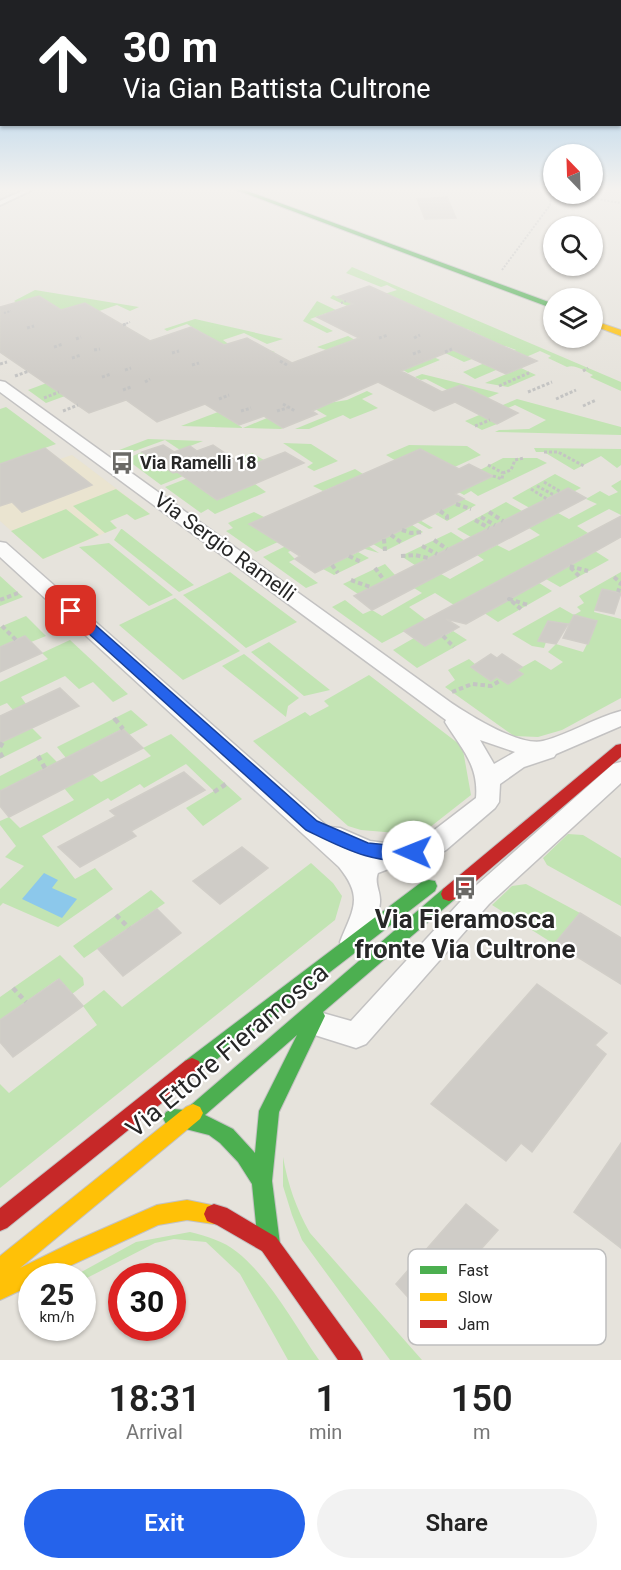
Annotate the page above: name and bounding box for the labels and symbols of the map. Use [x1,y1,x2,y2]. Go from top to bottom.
north arrow [543,144,603,204]
bus stop icon: Via Ramelli 18 [109,450,135,476]
place label: Via Ramelli 18 [140,452,257,473]
street label: Via Sergio Ramelli [150,488,300,606]
pin [45,585,96,636]
position arrow [381,820,445,884]
bus stop icon: Via Fieramosca fronte Via Cultrone [452,875,478,901]
place label: Via Fieramosca fronte Via Cultrone [355,904,575,964]
street label: Via Ettore Fieramosca [120,957,334,1143]
legend [408,1249,606,1345]
text: Fast [458,1261,489,1280]
speed limit sign: 30 [108,1263,186,1341]
text: Slow [458,1288,493,1307]
text: Jam [458,1315,490,1334]

